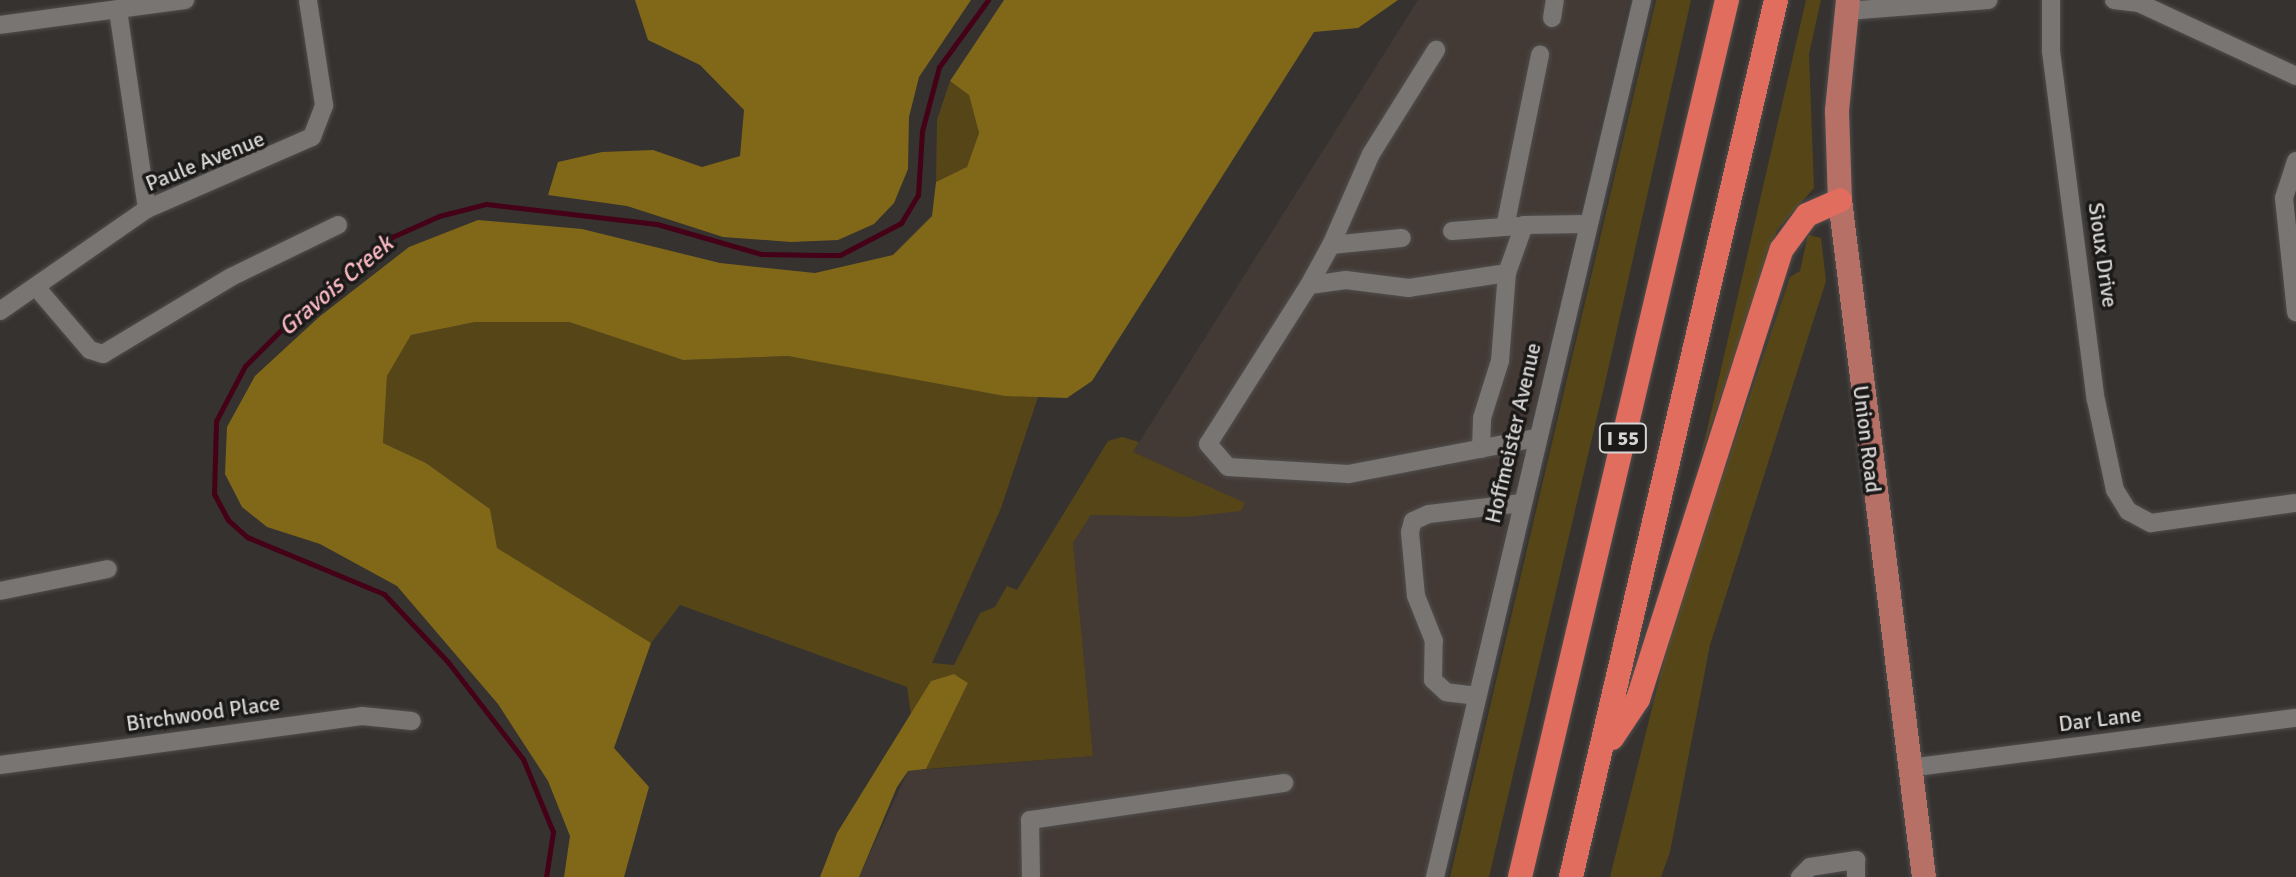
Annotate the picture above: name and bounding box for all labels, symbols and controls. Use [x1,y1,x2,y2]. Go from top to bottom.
street label: Paule Avenue [142,125,268,197]
street label: Sioux Drive [2083,201,2123,309]
water label: Gravois Creek [273,230,399,342]
street label: Hoffmeister Avenue [1479,340,1547,526]
street label: Union Road [1847,384,1887,494]
road number: I 55 [1597,422,1649,454]
street label: Birchwood Place [124,689,282,737]
street label: Dar Lane [2057,701,2143,737]

